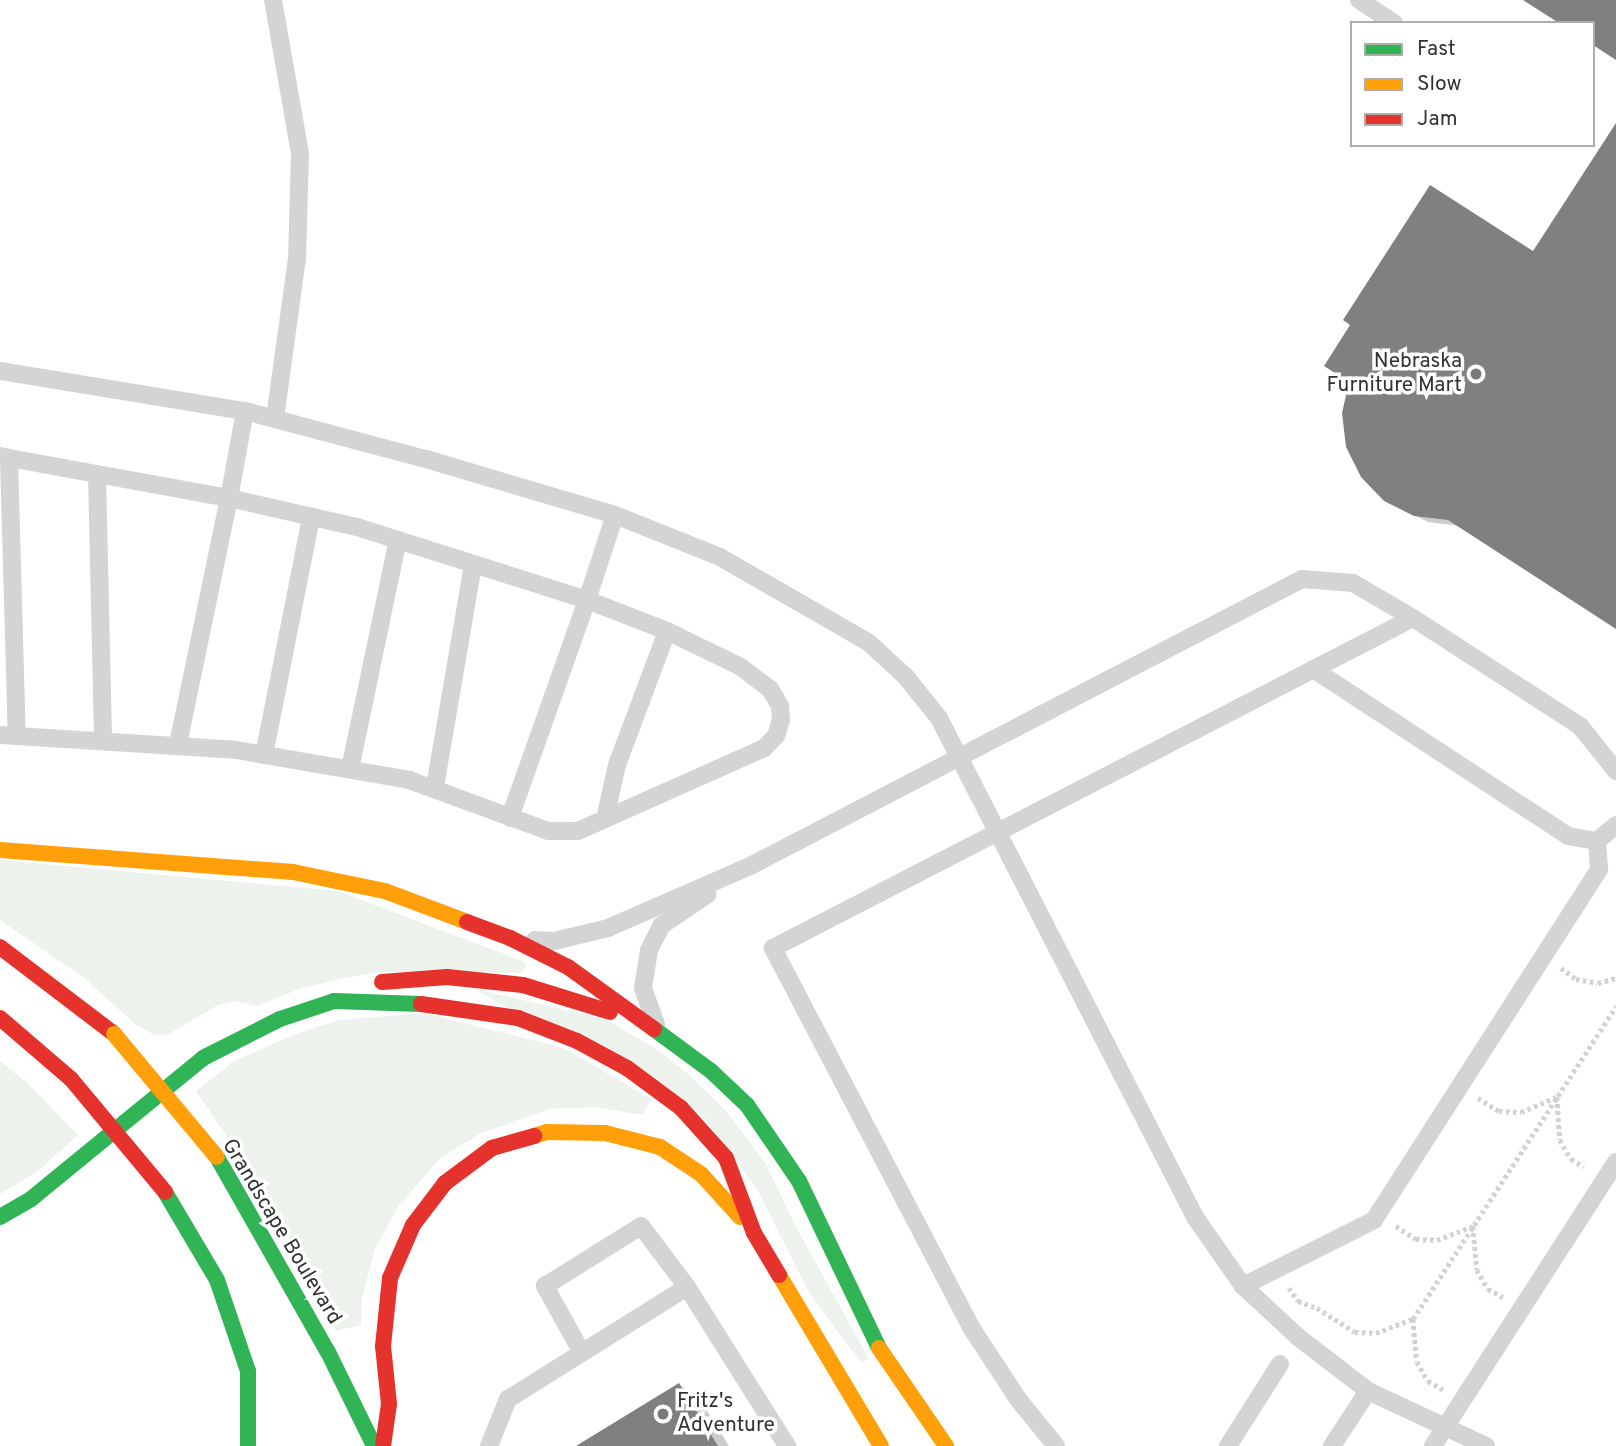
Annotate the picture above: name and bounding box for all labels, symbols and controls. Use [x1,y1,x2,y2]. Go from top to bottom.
legend [1350,21,1595,147]
text: Fast [1417,36,1456,63]
text: Slow [1417,71,1462,98]
text: Jam [1417,106,1458,133]
place label: Nebraska Furniture Mart [1326,349,1462,399]
marker: Nebraska Furniture Mart [1468,366,1484,382]
street label: Grandscape Boulevard [216,1135,346,1329]
place label: Fritz's Adventure [677,1389,775,1439]
marker: Fritz's Adventure [655,1406,671,1422]

